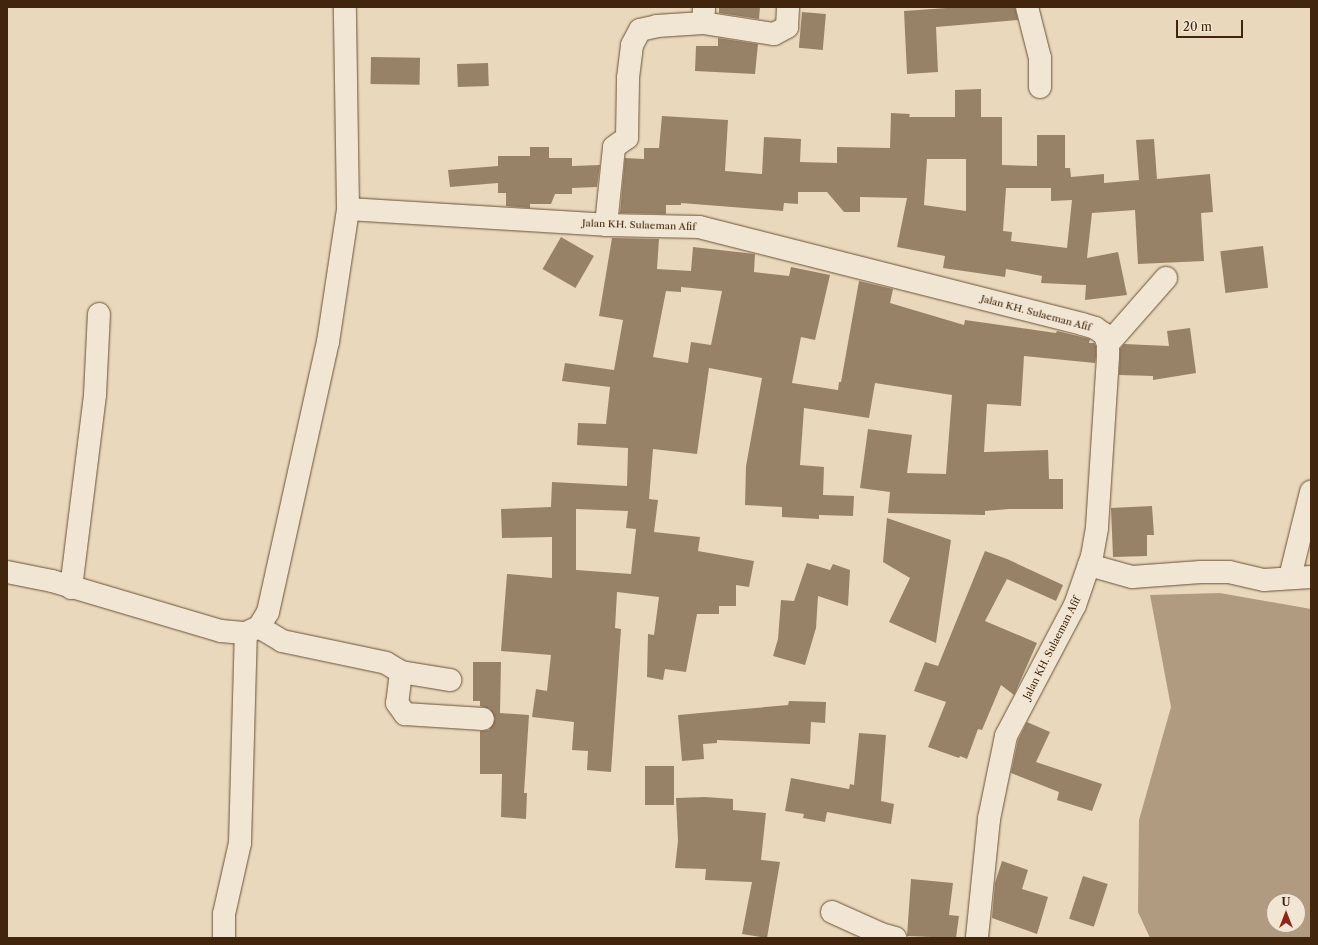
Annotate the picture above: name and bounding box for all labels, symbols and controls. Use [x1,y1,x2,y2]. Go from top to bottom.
scale bar [1178,12,1245,38]
text: 20 m [1183,19,1212,34]
street label: Jalan KH. Sulaeman Afif [582,217,696,233]
street label: Jalan KH. Sulaeman Afif [979,292,1093,334]
street label: Jalan KH. Sulaeman Afif [1021,594,1083,702]
north arrow [1266,893,1306,933]
text: U [1282,895,1290,909]

